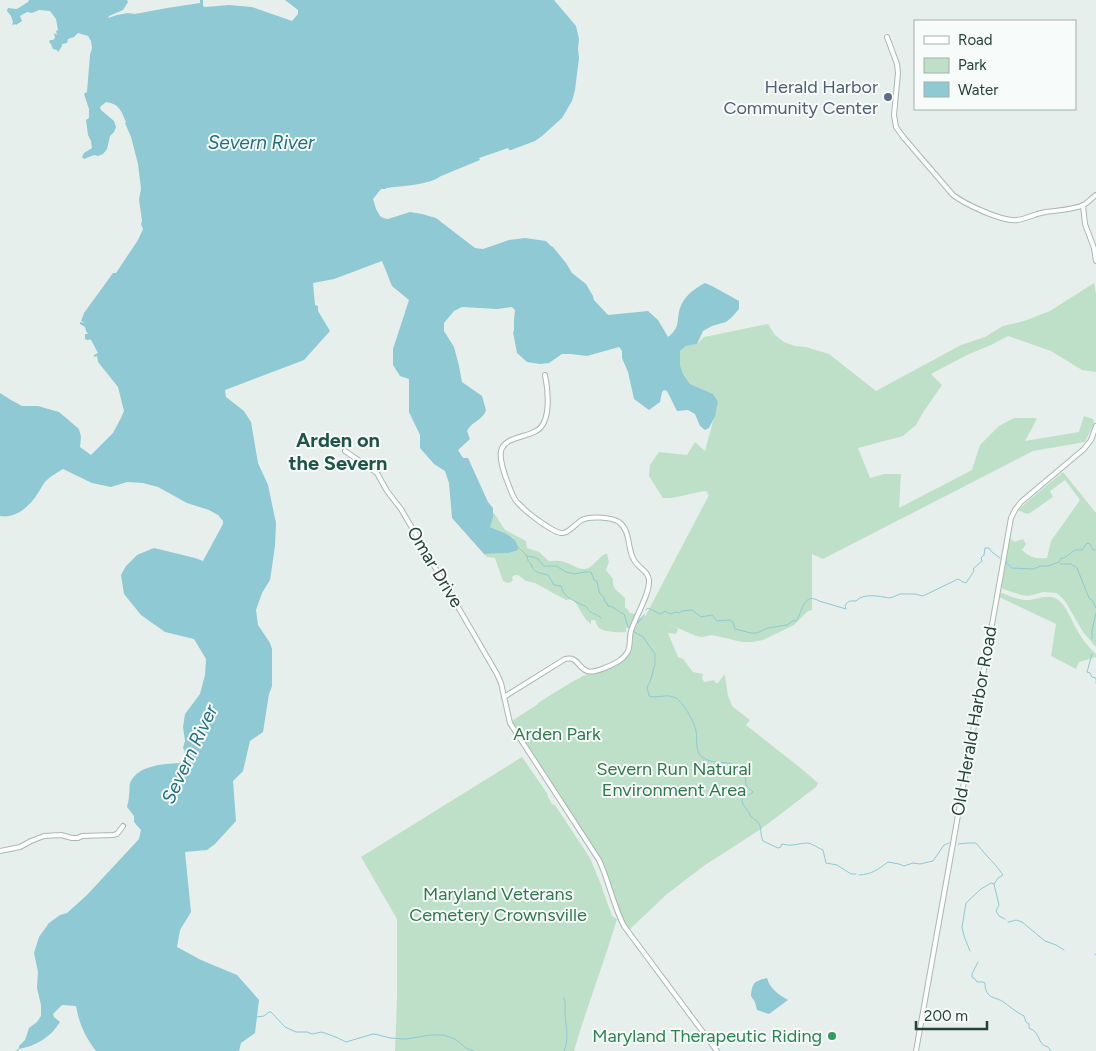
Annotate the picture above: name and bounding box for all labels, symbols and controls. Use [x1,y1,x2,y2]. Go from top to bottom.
legend [914,20,1076,110]
text: Road [958,31,993,49]
text: Park [958,56,987,74]
place label: Herald Harbor Community Center [723,76,878,119]
text: Water [958,81,998,99]
marker: Herald Harbor Community Center [882,91,894,103]
water label: Severn River [208,131,315,154]
district label: Arden on the Severn [289,428,387,475]
street label: Omar Drive [402,522,468,612]
street label: Old Herald Harbor Road [946,624,1002,818]
water label: Severn River [156,701,223,807]
park label: Arden Park [513,723,601,745]
park label: Severn Run Natural Environment Area [596,758,752,801]
park label: Maryland Veterans Cemetery Crownsville [409,883,587,926]
scale bar [916,998,987,1030]
text: 200 m [924,1007,968,1025]
place label: Maryland Therapeutic Riding [592,1025,822,1047]
marker: Maryland Therapeutic Riding [826,1030,838,1042]

